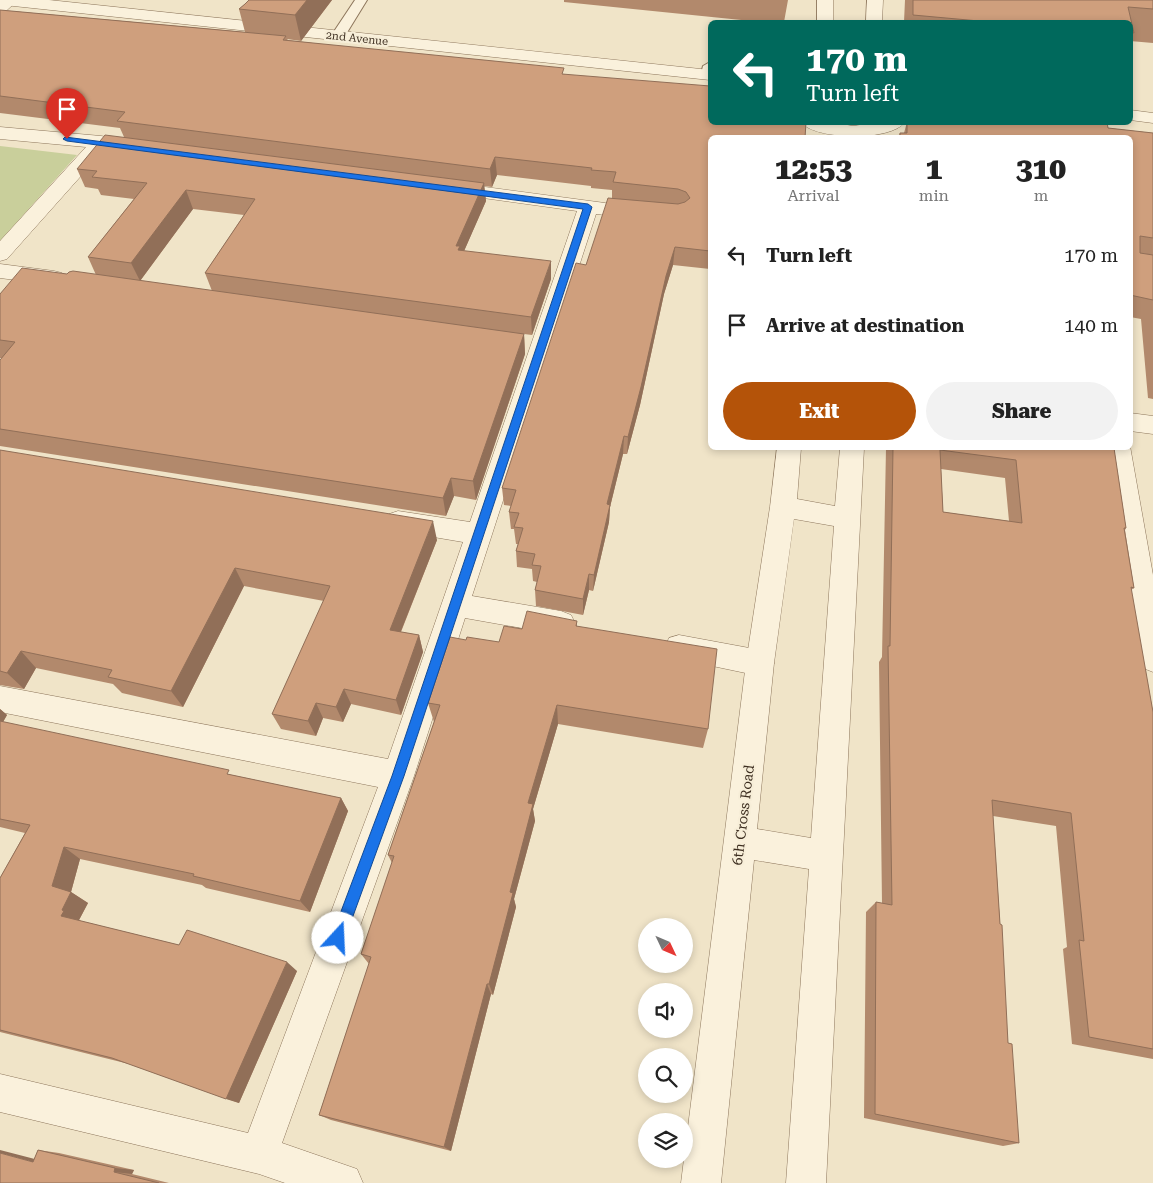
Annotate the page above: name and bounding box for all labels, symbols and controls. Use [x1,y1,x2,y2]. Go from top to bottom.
street label: 2nd Avenue [325,29,389,48]
text: 170 m [806,39,907,80]
icon: left [723,40,788,105]
text: Turn left [806,81,899,106]
pin [46,88,88,139]
icon: arrive [53,95,81,123]
text: 12:53 [775,151,852,186]
text: 1 [925,151,942,186]
text: 310 [1016,151,1066,186]
text: Arrival [787,186,839,205]
text: min [919,186,949,205]
text: m [1034,186,1048,205]
icon: left [723,241,751,269]
text: Turn left [766,244,852,267]
text: 170 m [1064,244,1118,267]
icon: arrive [723,311,751,339]
text: Arrive at destination [766,314,964,337]
text: 140 m [1064,314,1118,337]
button: Exit [723,382,916,440]
button: Share [926,382,1118,440]
street label: 6th Cross Road [729,764,757,866]
position arrow [311,911,363,963]
north arrow [638,918,692,972]
map controls [638,918,693,1168]
button: sound [638,983,693,1038]
button: search [638,1048,693,1103]
button: layers [638,1113,693,1168]

